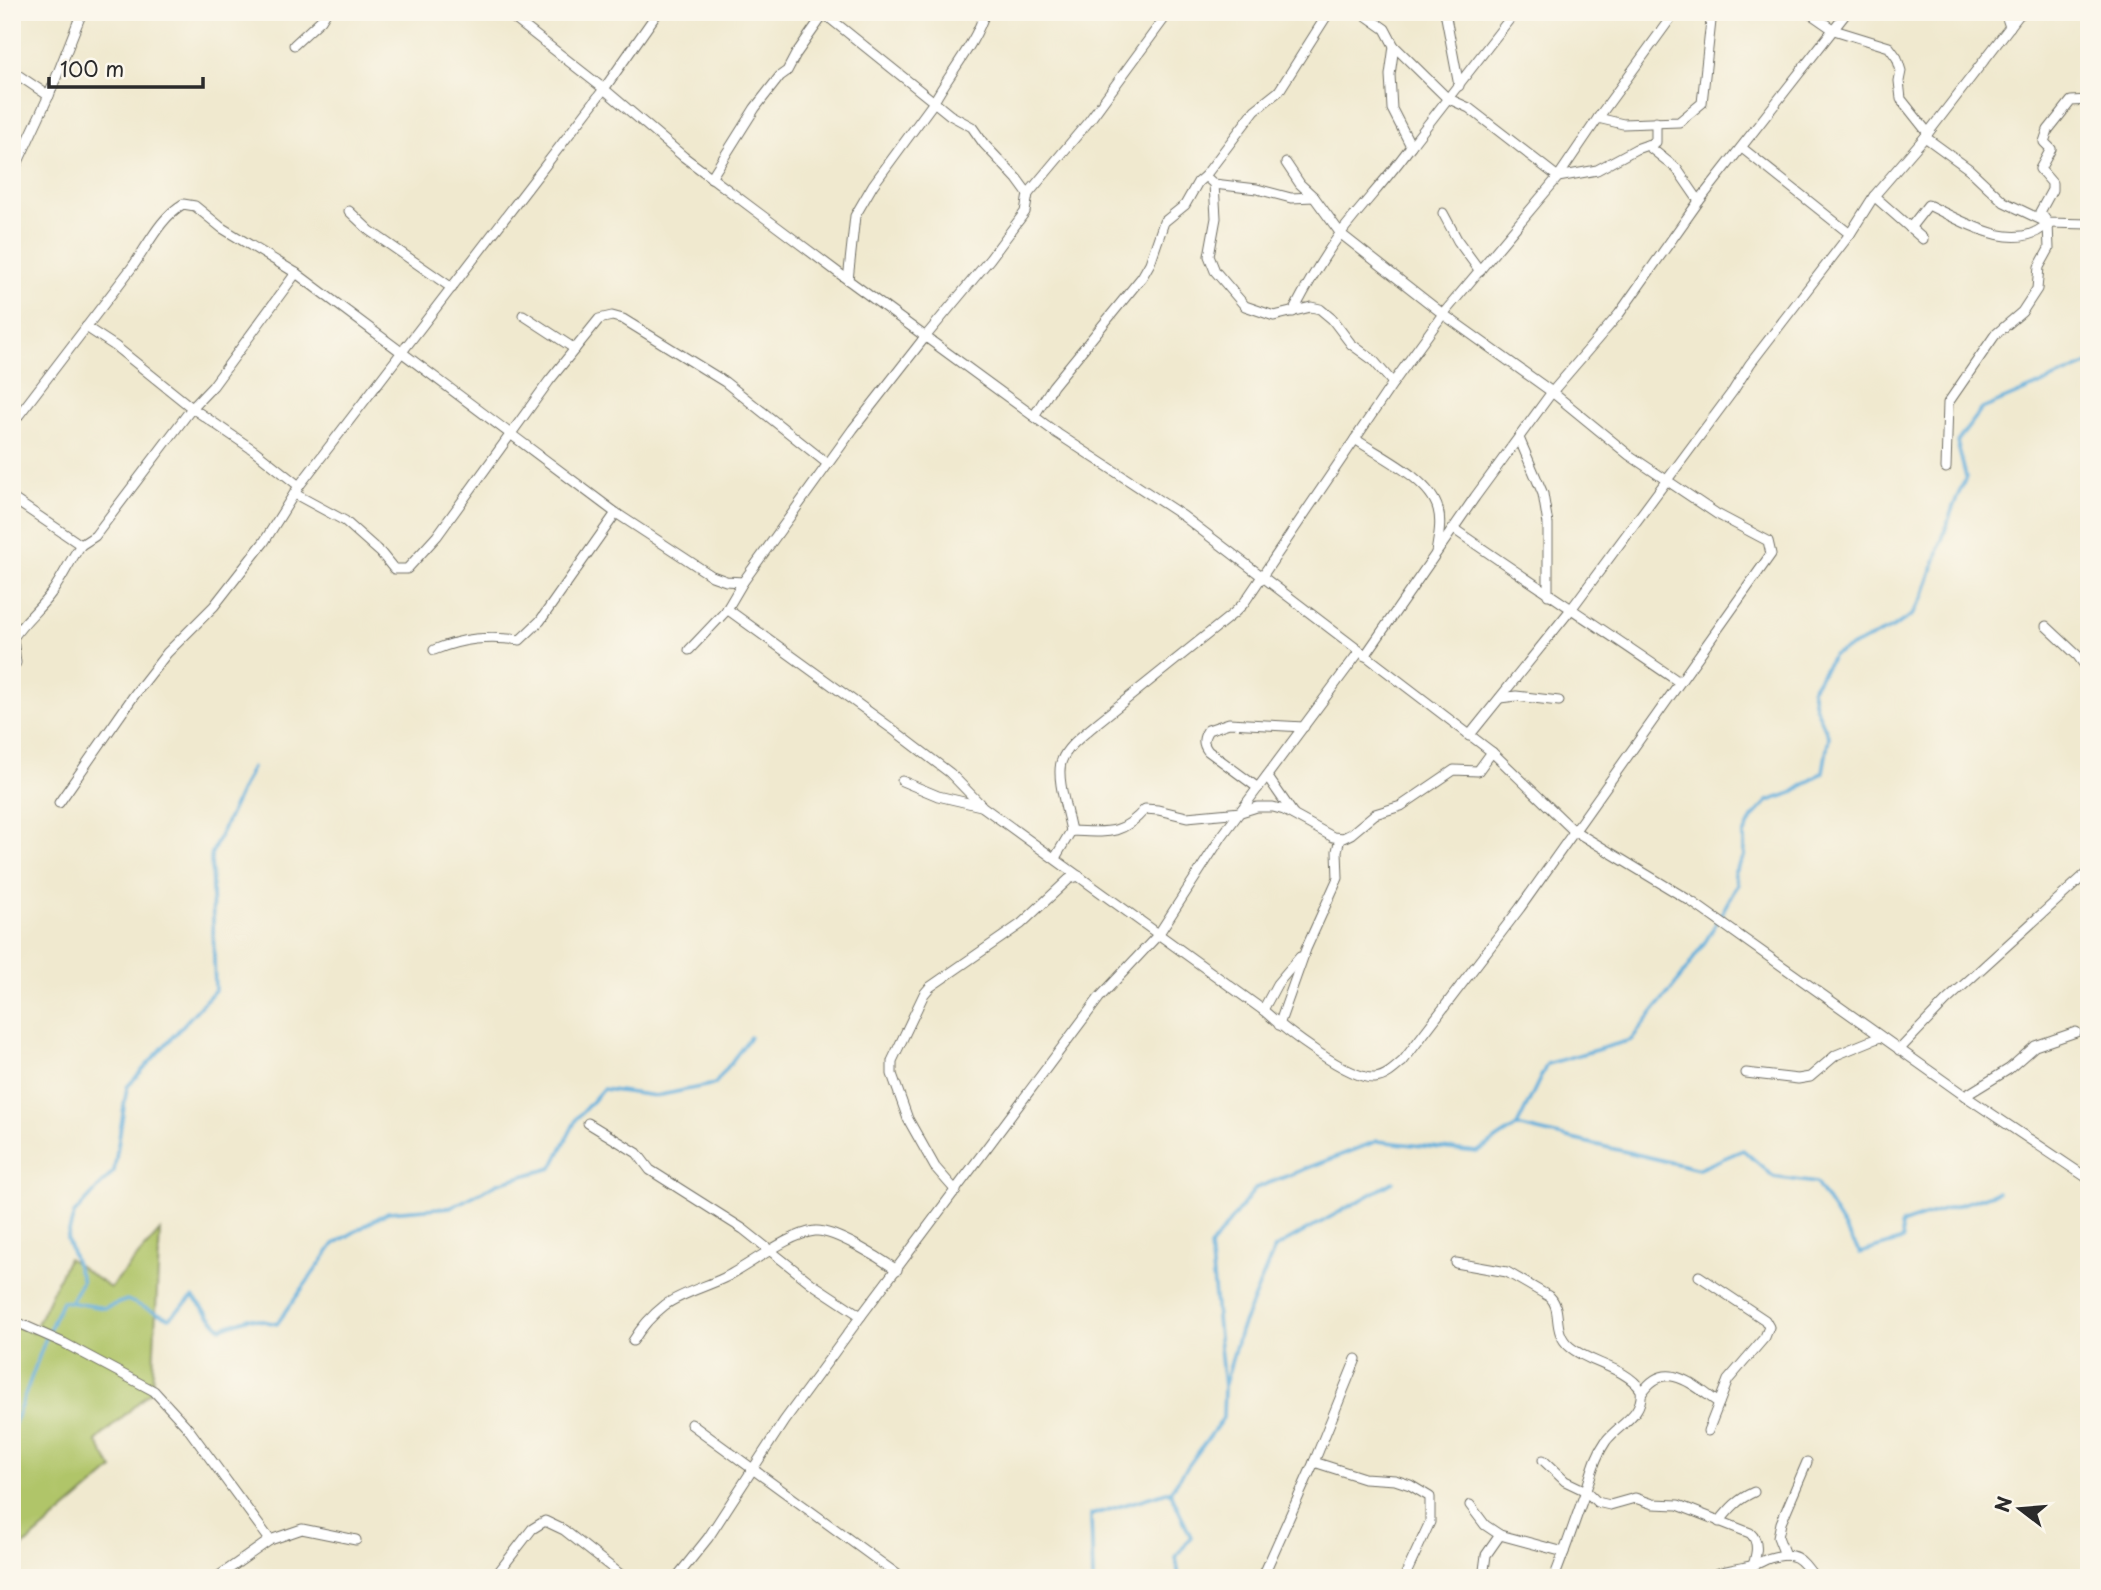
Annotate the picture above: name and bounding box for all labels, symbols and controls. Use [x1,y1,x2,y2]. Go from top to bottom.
scale bar [49,46,203,90]
text: 100 m [60,52,124,84]
north arrow [1986,1474,2056,1544]
text: N [1987,1493,2018,1515]

